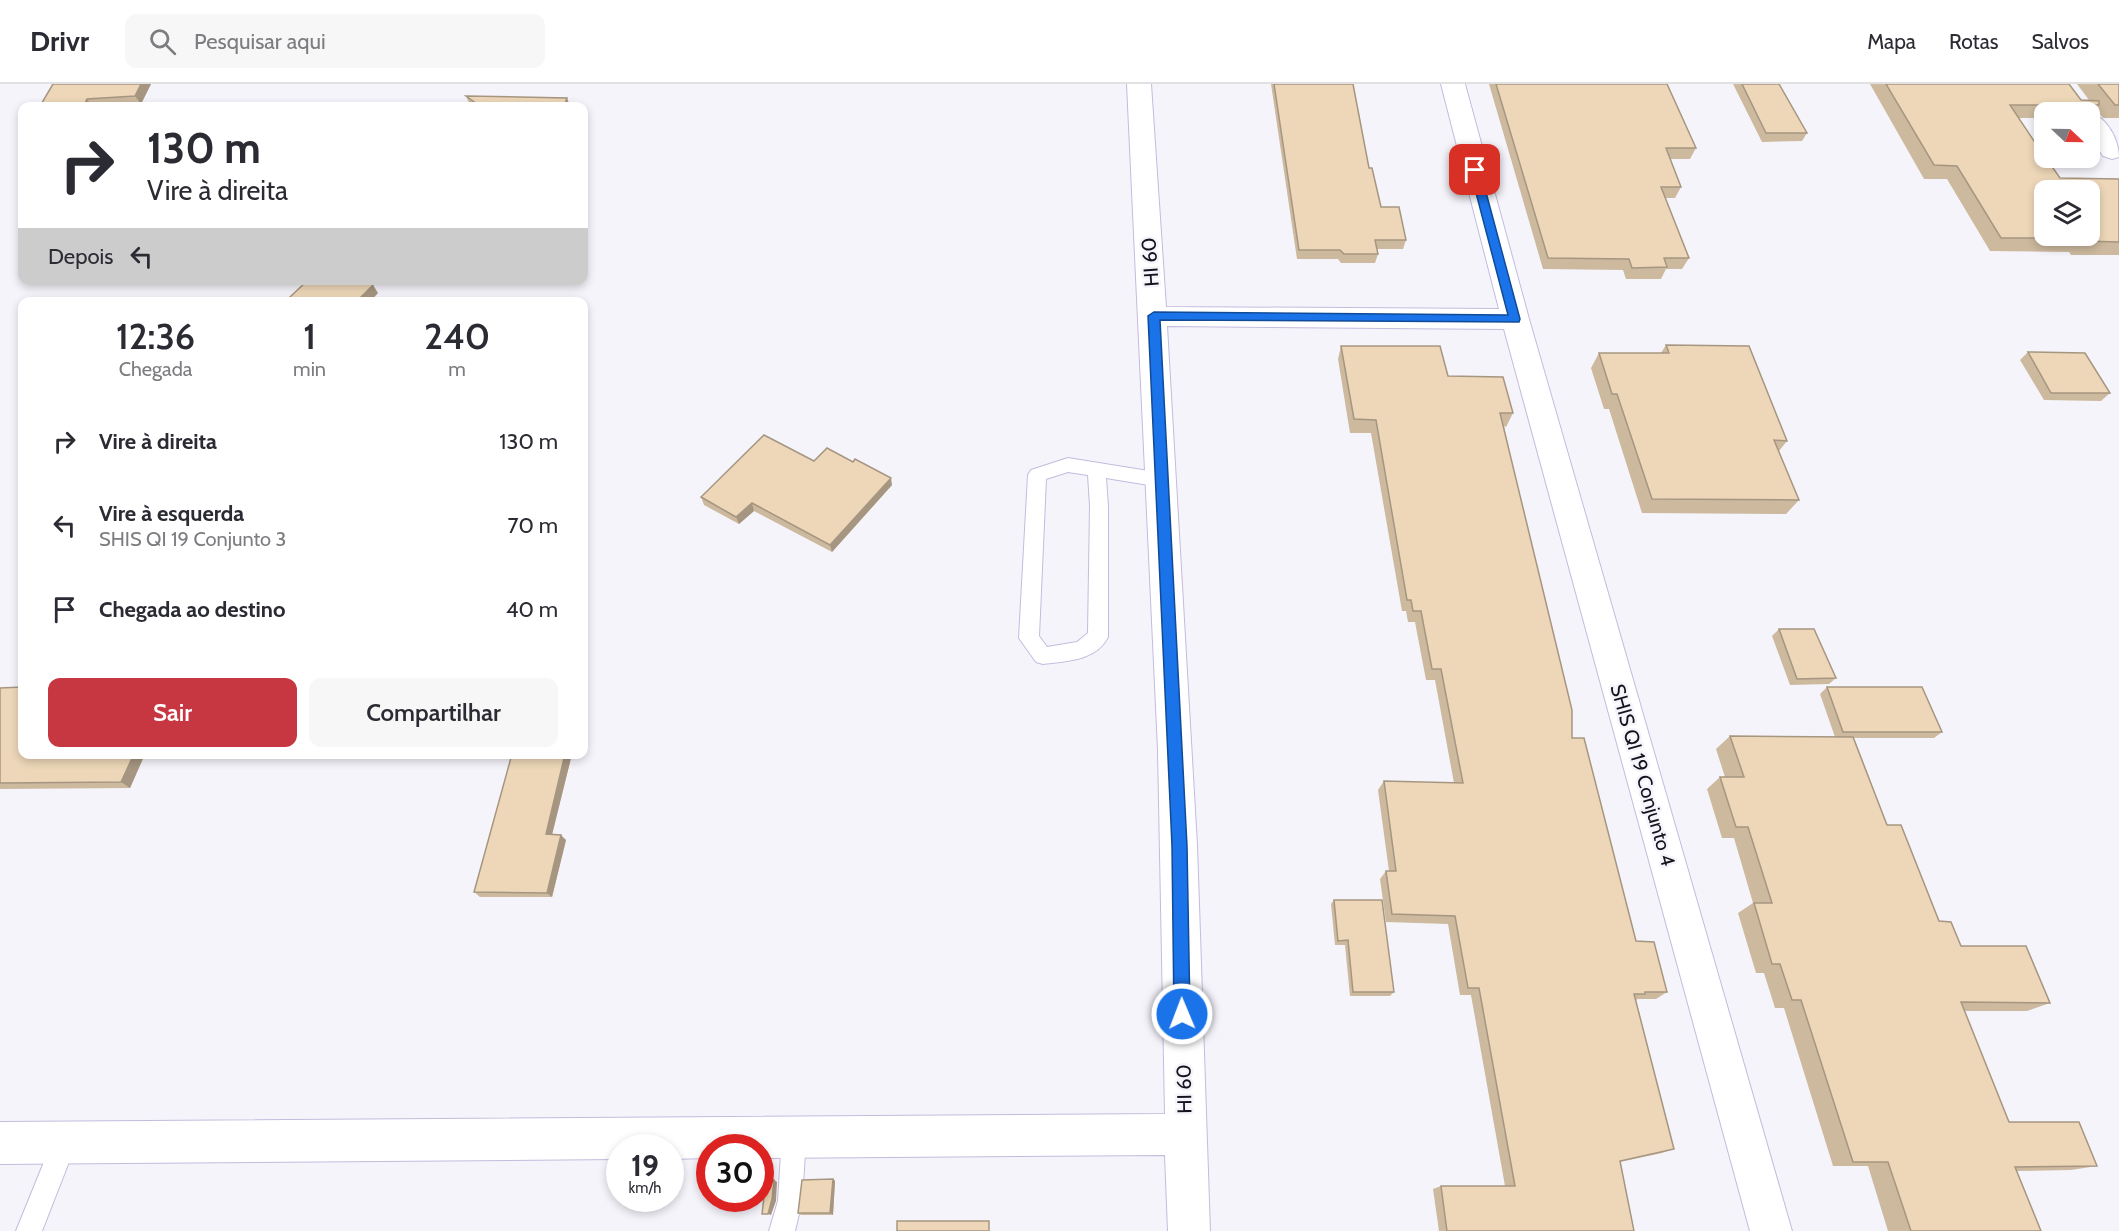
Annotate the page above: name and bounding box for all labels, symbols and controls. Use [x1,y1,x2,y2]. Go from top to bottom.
search box [125,14,545,68]
text: Drivr [30,24,89,58]
icon: search [146,25,179,58]
text: Pesquisar aqui [194,28,326,55]
text: Mapa [1867,29,1916,54]
text: Rotas [1949,29,1998,54]
text: Salvos [2031,29,2089,54]
north arrow [2034,102,2100,168]
map controls [2034,102,2100,246]
text: 130 m [147,122,261,174]
icon: right [48,126,126,204]
pin [1449,144,1500,195]
icon: arrive [1458,153,1491,186]
text: Vire à direita [147,174,288,207]
button: layers [2034,180,2100,246]
street label: HI 60 [1136,237,1164,287]
icon: left [125,240,158,273]
text: Depois [48,243,113,270]
text: 12:36 [116,314,195,358]
text: 1 [303,314,316,358]
text: 240 [424,314,490,358]
text: Chegada [119,357,192,381]
text: min [293,357,326,381]
text: m [448,357,466,381]
icon: right [48,425,81,458]
text: Vire à direita [99,428,217,455]
text: 130 m [499,428,558,455]
text: Vire à esquerda [99,500,244,527]
icon: left [48,509,81,542]
text: 70 m [508,512,558,539]
text: SHIS QI 19 Conjunto 3 [99,527,286,551]
icon: arrive [48,593,81,626]
text: Chegada ao destino [99,596,285,623]
text: 40 m [506,596,558,623]
button: Sair [48,678,297,747]
button: Compartilhar [309,678,558,747]
street label: SHIS QI 19 Conjunto 4 [1606,681,1681,869]
position arrow [1150,982,1214,1046]
street label: HI 60 [1172,1064,1196,1114]
speed limit sign: 30 [696,1134,774,1212]
text: 19 [631,1147,659,1184]
text: km/h [629,1179,661,1197]

